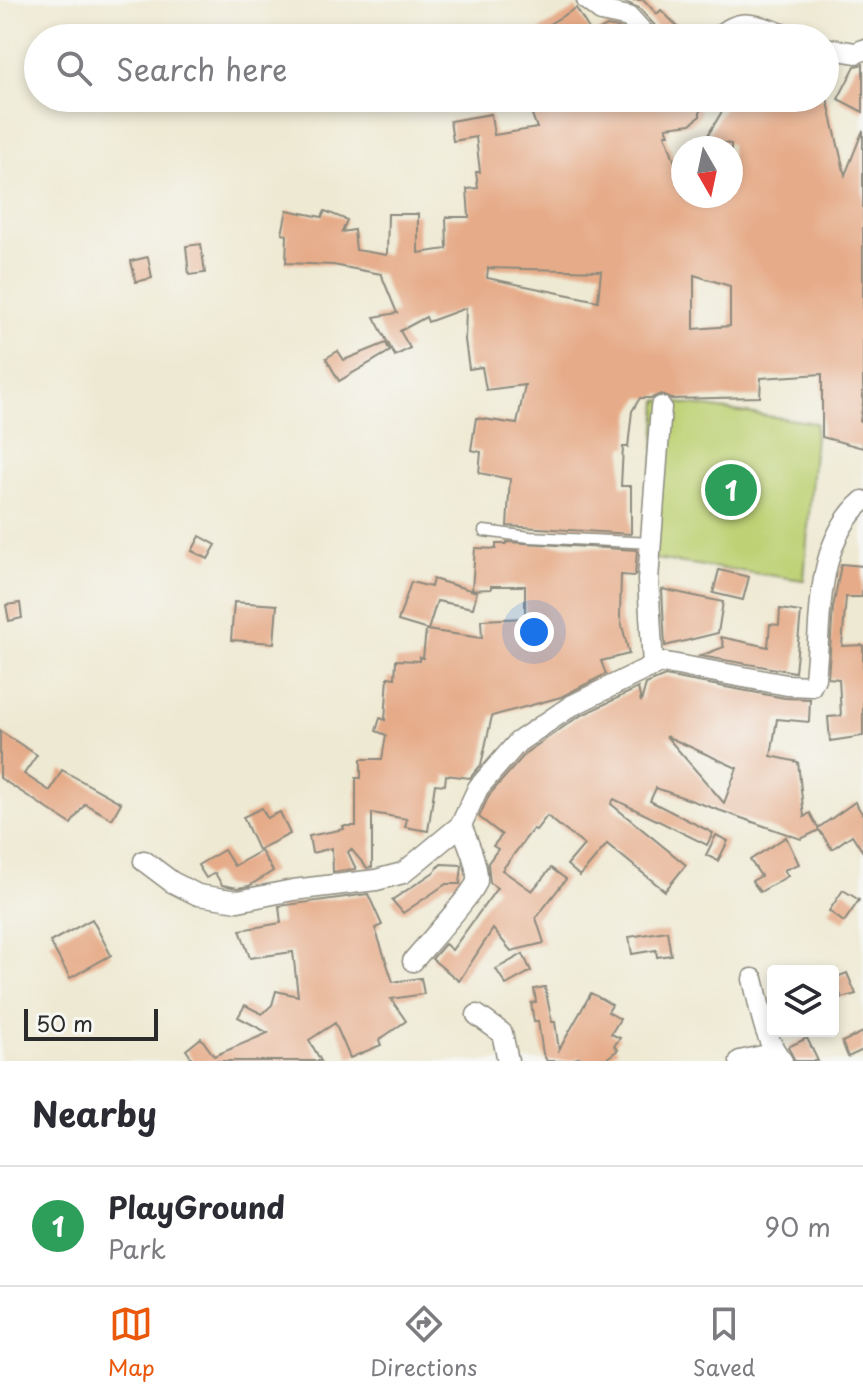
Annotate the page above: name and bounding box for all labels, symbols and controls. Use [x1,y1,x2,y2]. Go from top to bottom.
search box [24,24,839,112]
icon: search [52,46,96,90]
text: Search here [116,46,288,91]
north arrow [671,136,743,208]
pin: 1 [705,460,757,520]
your location [514,612,554,652]
map controls [767,965,839,1037]
button: layers [767,965,839,1037]
scale bar [24,1005,158,1041]
text: 50 m [36,1006,93,1039]
text: Nearby [32,1087,157,1139]
text: PlayGround [108,1184,285,1229]
text: 1 [52,1207,64,1246]
text: 90 m [764,1207,831,1246]
text: Park [108,1229,166,1268]
tab: Map [108,1302,155,1383]
tab: Directions [370,1302,477,1383]
tab: Saved [693,1302,755,1383]

